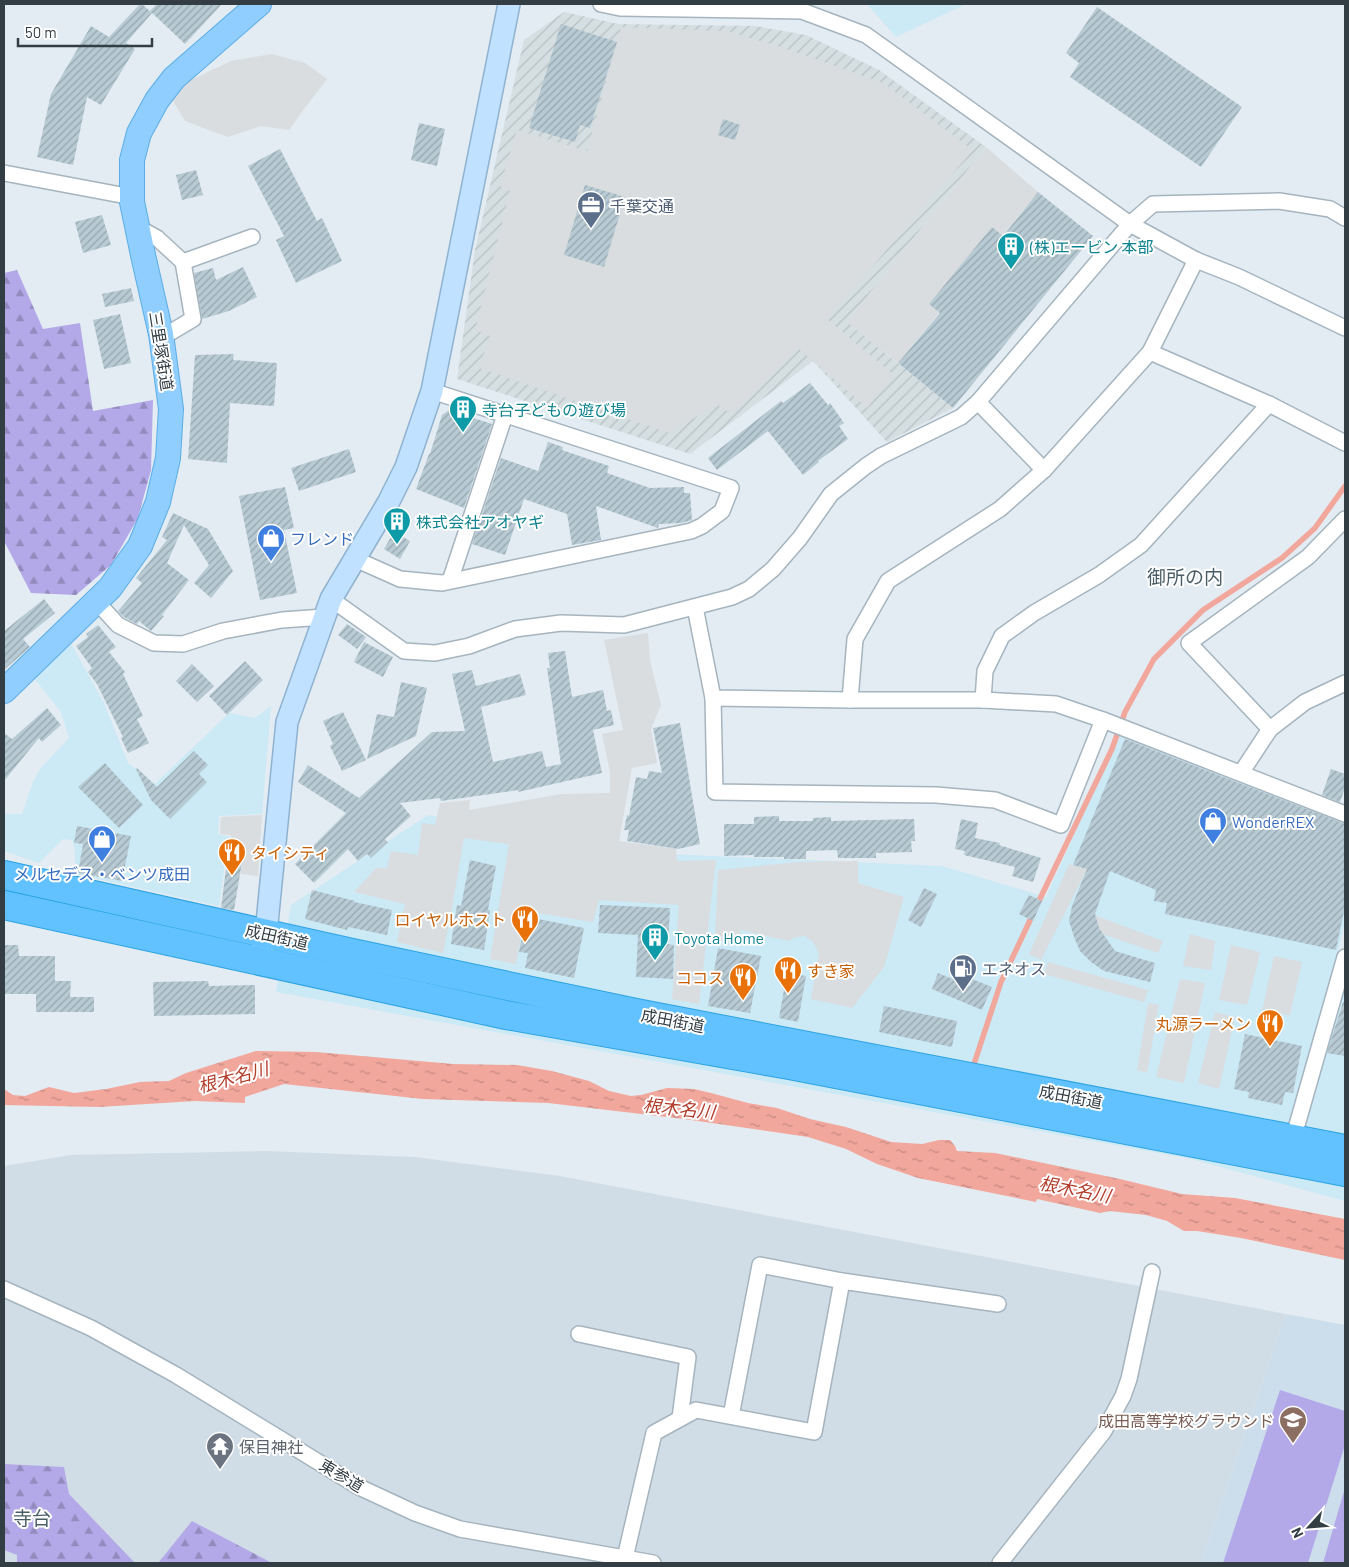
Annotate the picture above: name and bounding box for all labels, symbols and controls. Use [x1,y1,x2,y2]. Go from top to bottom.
scale bar [18,15,151,47]
text: 50 m [25,23,57,41]
office icon: 千葉交通 [576,190,606,229]
place label: 千葉交通 [610,196,674,215]
building icon: (株)エービン 本部 [996,231,1026,270]
place label: (株)エービン 本部 [1029,237,1154,256]
street label: 三里塚街道 [146,310,178,392]
building icon: 寺台子どもの遊び場 [448,394,478,433]
place label: 寺台子どもの遊び場 [482,400,626,419]
building icon: 株式会社アオヤギ [382,506,412,545]
place label: 株式会社アオヤギ [416,512,544,531]
shop icon: フレンド [256,523,286,562]
place label: フレンド [290,529,354,548]
district label: 御所の内 [1147,565,1223,588]
shop icon: WonderREX [1198,806,1228,845]
place label: WonderREX [1232,812,1314,831]
shop icon: メルセデス・ベンツ成田 [87,824,117,863]
restaurant icon: タイシティ [217,837,247,876]
place label: タイシティ [251,843,330,862]
place label: メルセデス・ベンツ成田 [14,864,190,883]
restaurant icon: ロイヤルホスト [510,904,540,943]
place label: ロイヤルホスト [394,910,506,929]
street label: 成田街道 [244,920,310,952]
building icon: Toyota Home [640,922,670,961]
place label: Toyota Home [674,928,764,947]
fuel station icon: エネオス [948,953,978,992]
restaurant icon: すき家 [773,955,803,994]
place label: エネオス [982,959,1046,978]
place label: すき家 [807,961,855,980]
restaurant icon: ココス [728,962,758,1001]
place label: ココス [676,968,724,987]
street label: 成田街道 [640,1005,706,1035]
restaurant icon: 丸源ラーメン [1255,1008,1285,1047]
place label: 丸源ラーメン [1156,1014,1251,1033]
water label: 根木名川 [195,1057,273,1097]
street label: 成田街道 [1038,1081,1104,1111]
water label: 根木名川 [642,1093,718,1123]
water label: 根木名川 [1038,1171,1114,1207]
school or university icon: 成田高等学校グラウンド [1278,1405,1308,1444]
place label: 成田高等学校グラウンド [1098,1411,1274,1430]
temple icon: 保目神社 [205,1431,235,1470]
place label: 保目神社 [239,1437,303,1456]
street label: 東参道 [317,1454,367,1496]
north arrow [1284,1502,1334,1552]
district label: 寺台 [13,1506,51,1529]
text: N [1287,1525,1307,1541]

